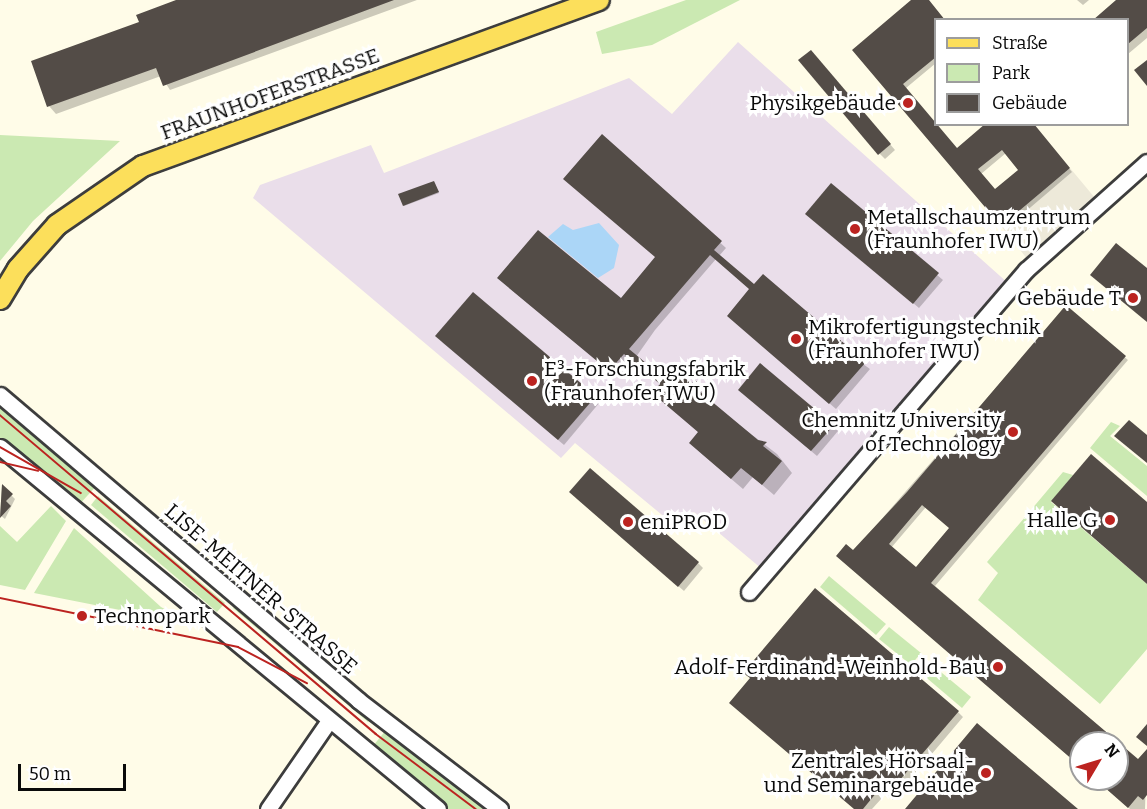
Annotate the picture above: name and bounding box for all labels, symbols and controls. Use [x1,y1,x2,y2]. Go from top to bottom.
legend [934,18,1129,126]
text: Straße [992,32,1048,54]
street label: FRAUNHOFERSTRASSE [157,43,383,145]
text: Park [992,62,1030,84]
place label: Physikgebäude [750,90,896,116]
text: Gebäude [992,92,1067,114]
marker: Physikgebäude [901,96,915,110]
place label: Metallschaumzentrum (Fraunhofer IWU) [867,204,1091,254]
marker: Metallschaumzentrum (Fraunhofer IWU) [848,222,862,236]
place label: Gebäude T [1017,285,1121,311]
marker: Gebäude T [1126,291,1140,305]
place label: Mikrofertigungstechnik (Fraunhofer IWU) [808,314,1040,364]
marker: Mikrofertigungstechnik (Fraunhofer IWU) [789,332,803,346]
place label: E³-Forschungsfabrik (Fraunhofer IWU) [544,356,746,406]
marker: E³-Forschungsfabrik (Fraunhofer IWU) [525,374,539,388]
place label: Chemnitz University of Technology [801,407,1001,457]
marker: Chemnitz University of Technology [1006,425,1020,439]
street label: LISE-MEITNER-STRASSE [160,499,362,679]
place label: Halle G [1027,507,1098,533]
place label: eniPROD [640,509,727,535]
marker: Halle G [1103,513,1117,527]
marker: eniPROD [621,515,635,529]
place label: Technopark [94,603,210,629]
marker: Technopark [75,609,89,623]
place label: Adolf-Ferdinand-Weinhold-Bau [674,654,986,680]
marker: Adolf-Ferdinand-Weinhold-Bau [991,660,1005,674]
north arrow [1069,731,1129,791]
text: N [1101,740,1123,762]
place label: Zentrales Hörsaal- und Seminargebäude [764,748,974,798]
scale bar [21,752,129,790]
text: 50 m [29,763,71,785]
marker: Zentrales Hörsaal- und Seminargebäude [979,766,993,780]

